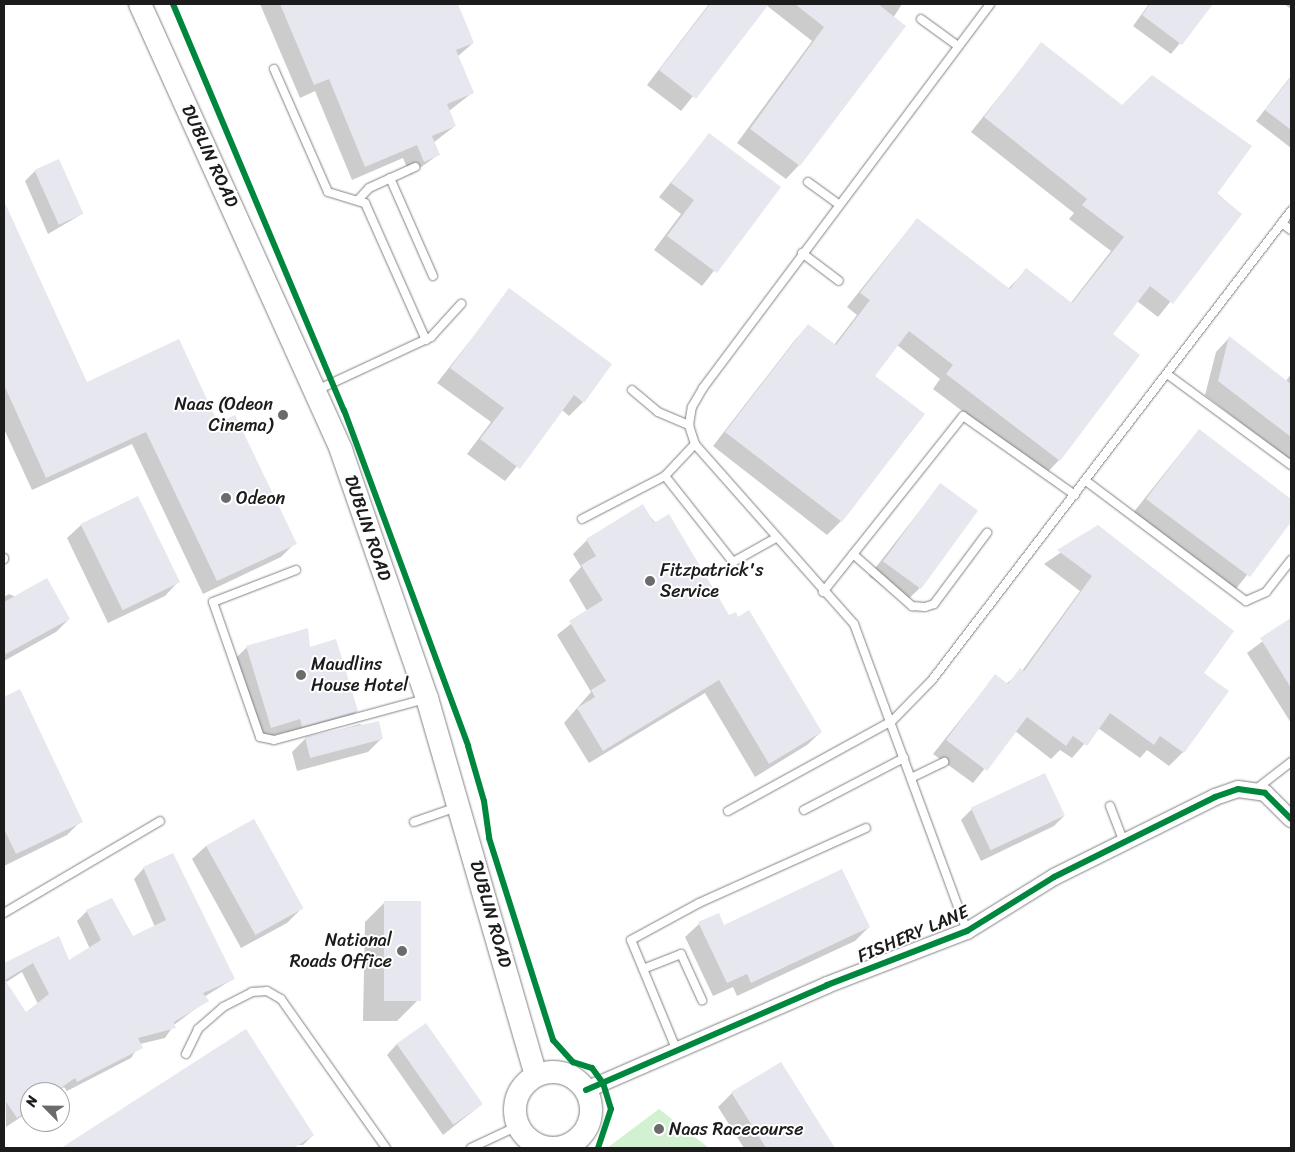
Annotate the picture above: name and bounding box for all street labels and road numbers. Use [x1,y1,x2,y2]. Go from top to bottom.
street label: DUBLIN ROAD [177,101,243,211]
street label: DUBLIN ROAD [340,472,396,584]
street label: DUBLIN ROAD [465,858,517,970]
street label: FISHERY LANE [854,901,972,967]

